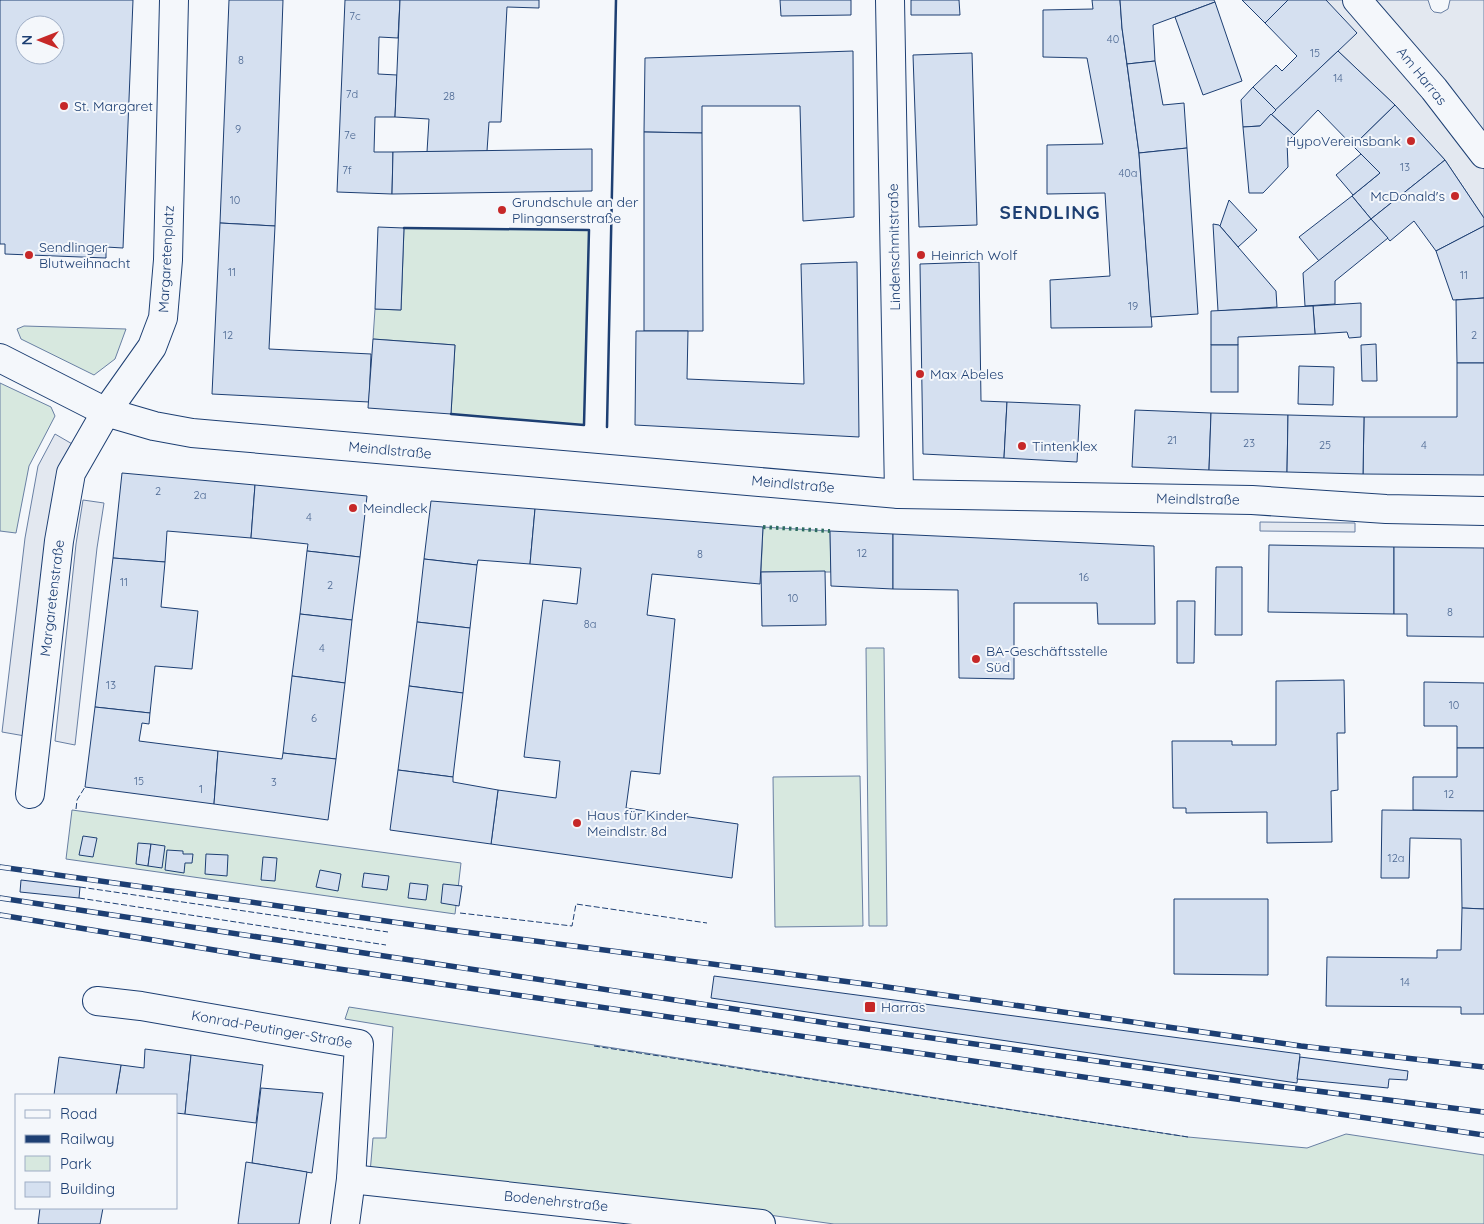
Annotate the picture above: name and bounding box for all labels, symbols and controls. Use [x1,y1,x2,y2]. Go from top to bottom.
house number: 7c [349,9,361,23]
north arrow [15,15,65,65]
house number: 40 [1107,32,1119,46]
text: N [18,35,36,45]
street label: Am Harras [1393,43,1451,109]
house number: 15 [1310,46,1320,60]
house number: 8 [238,53,244,67]
house number: 14 [1333,71,1343,85]
house number: 7d [346,87,358,101]
house number: 28 [443,89,455,103]
place label: St. Margaret [74,97,153,115]
marker: St. Margaret [58,100,70,112]
house number: 9 [235,122,241,136]
house number: 7e [344,128,356,142]
place label: HypoVereinsbank [1286,132,1401,150]
marker: HypoVereinsbank [1405,135,1417,147]
house number: 13 [1400,160,1410,174]
house number: 7f [342,163,352,177]
house number: 40a [1118,166,1138,180]
street label: Lindenschmitstraße [884,183,904,311]
place label: McDonald's [1370,187,1445,205]
marker: McDonald's [1449,190,1461,202]
house number: 10 [230,193,240,207]
place label: Grundschule an der Plinganserstraße [512,193,639,227]
district label: SENDLING [1000,200,1100,224]
street label: Margaretenplatz [154,204,178,313]
marker: Grundschule an der Plinganserstraße [496,204,508,216]
place label: Sendlinger Blutweihnacht [39,238,131,272]
place label: Heinrich Wolf [931,246,1018,264]
marker: Sendlinger Blutweihnacht [23,249,35,261]
marker: Heinrich Wolf [915,249,927,261]
house number: 11 [228,265,236,279]
house number: 11 [1460,268,1468,282]
house number: 19 [1128,299,1138,313]
house number: 12 [223,328,233,342]
house number: 2 [1471,328,1477,342]
place label: Max Abeles [930,365,1004,383]
marker: Max Abeles [914,368,926,380]
house number: 21 [1167,433,1177,447]
house number: 23 [1243,436,1255,450]
street label: Meindlstraße [348,437,433,463]
place label: Tintenklex [1032,437,1098,455]
house number: 25 [1319,438,1331,452]
house number: 4 [1421,438,1427,452]
marker: Tintenklex [1016,440,1028,452]
street label: Meindlstraße [751,471,836,497]
house number: 2 [155,484,161,498]
house number: 2a [194,488,206,502]
street label: Meindlstraße [1156,489,1240,509]
place label: Meindleck [363,499,428,517]
marker: Meindleck [347,502,359,514]
house number: 4 [306,510,312,524]
street label: Margaretenstraße [36,539,68,657]
house number: 12 [857,546,867,560]
house number: 8 [697,547,703,561]
house number: 16 [1079,570,1089,584]
house number: 11 [120,575,128,589]
house number: 2 [327,578,333,592]
house number: 10 [788,591,798,605]
house number: 8 [1447,605,1453,619]
house number: 8a [584,617,596,631]
house number: 4 [319,641,325,655]
place label: BA-Geschäftsstelle Süd [986,642,1108,676]
marker: BA-Geschäftsstelle Süd [970,653,982,665]
house number: 13 [106,678,116,692]
house number: 10 [1449,698,1459,712]
house number: 6 [311,711,317,725]
house number: 15 [134,774,144,788]
house number: 3 [271,775,277,789]
house number: 1 [199,782,203,796]
house number: 12 [1444,787,1454,801]
place label: Haus für Kinder Meindlstr. 8d [587,806,689,840]
marker: Haus für Kinder Meindlstr. 8d [571,817,583,829]
house number: 12a [1388,851,1404,865]
house number: 14 [1400,975,1410,989]
place label: Harras [881,998,925,1016]
marker: Harras [863,1000,877,1014]
street label: Konrad-Peutinger-Straße [190,1006,354,1052]
legend [15,1094,178,1209]
text: Road [60,1104,97,1123]
text: Railway [60,1129,115,1148]
text: Park [60,1154,92,1173]
text: Building [60,1179,115,1198]
street label: Bodenehrstraße [503,1187,609,1215]

